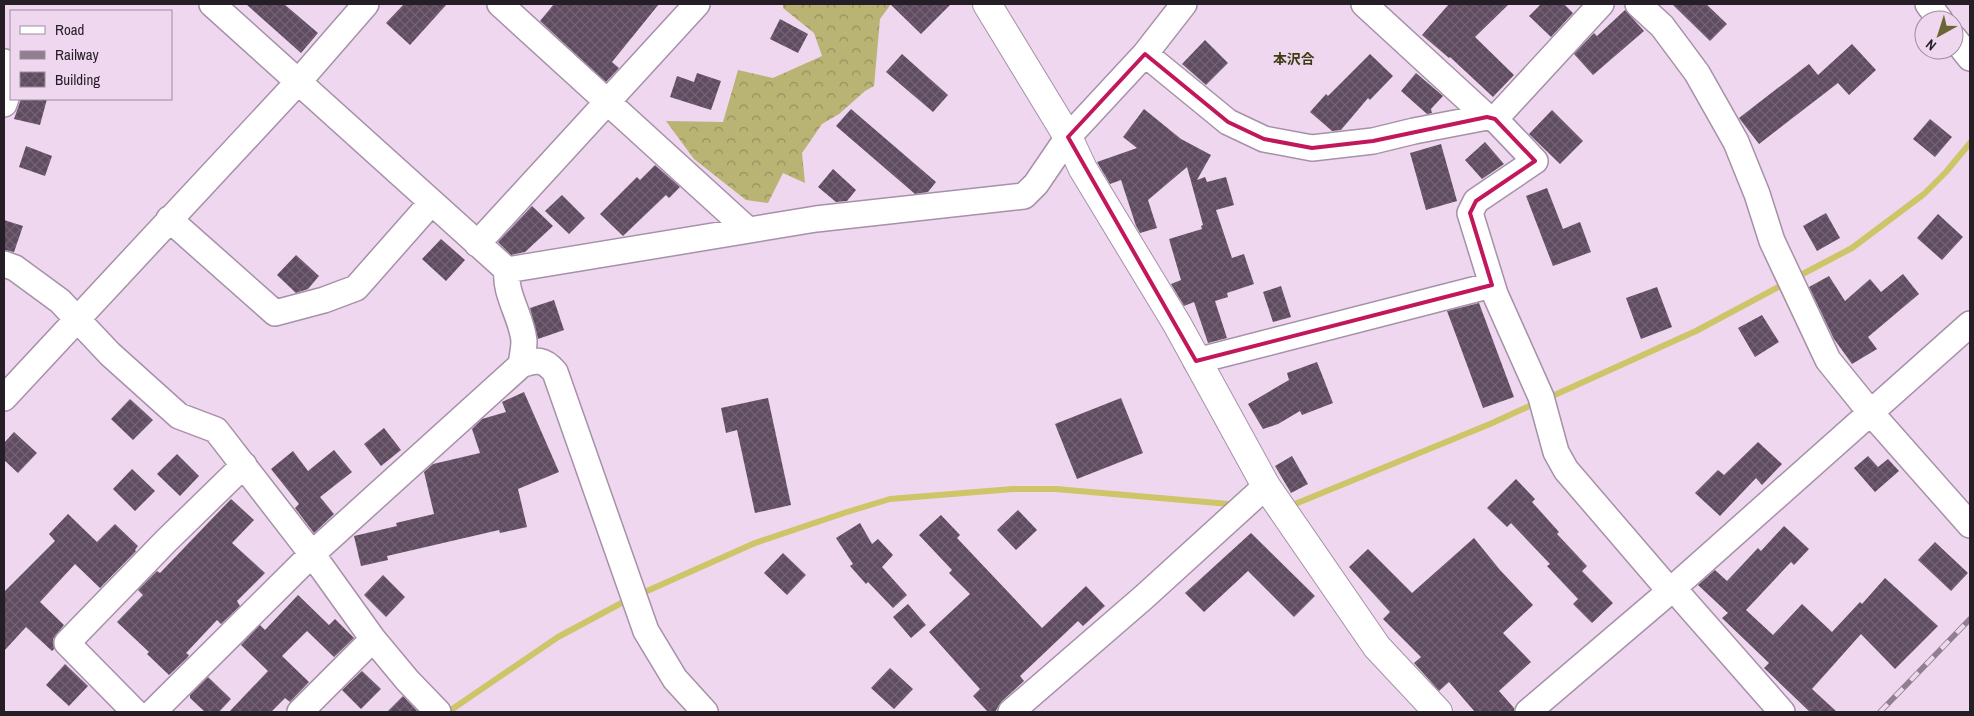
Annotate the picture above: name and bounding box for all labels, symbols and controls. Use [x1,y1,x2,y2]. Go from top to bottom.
legend [10,10,172,100]
north arrow [1914,10,1964,60]
text: Road [55,19,84,40]
text: N [1922,35,1940,55]
text: Railway [55,44,100,65]
district label: 本沢合 [1273,50,1315,68]
text: Building [55,69,100,90]

